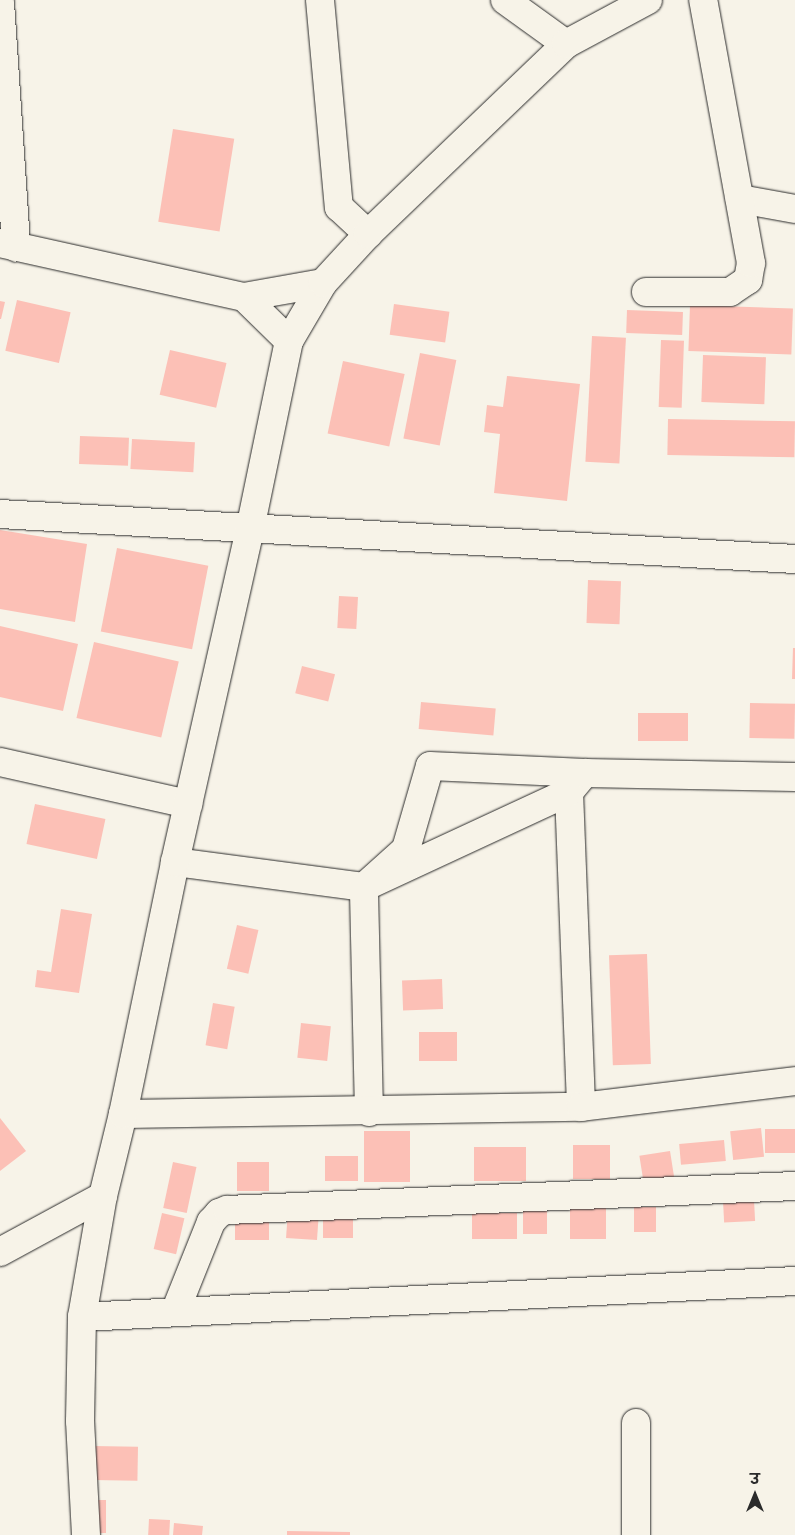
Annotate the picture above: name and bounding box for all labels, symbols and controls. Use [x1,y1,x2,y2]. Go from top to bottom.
north arrow [730,1470,780,1520]
text: उ [750,1471,760,1488]

